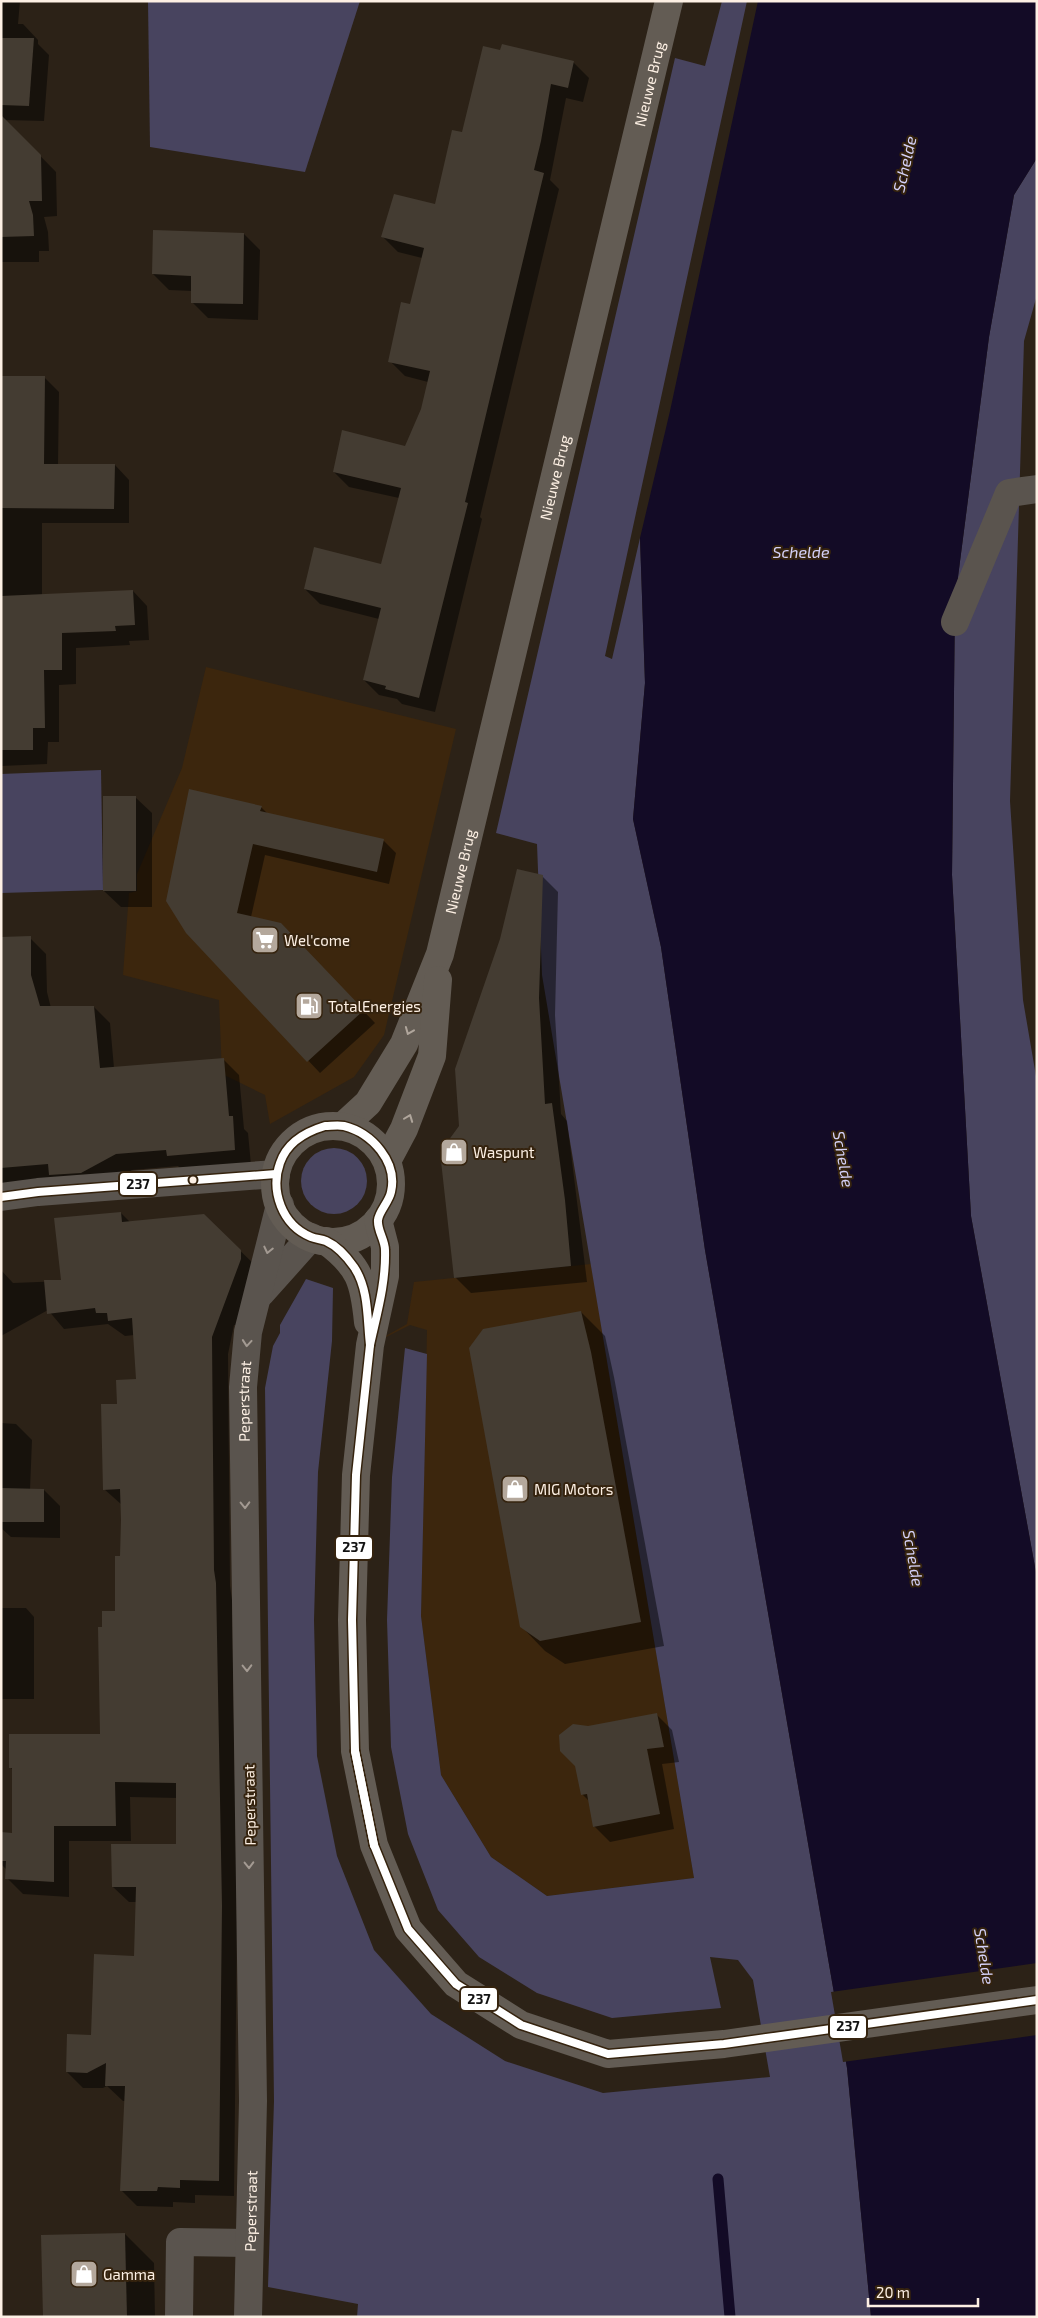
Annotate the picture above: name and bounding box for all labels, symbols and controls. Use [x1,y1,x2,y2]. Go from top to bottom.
street label: Nieuwe Brug [630,39,668,128]
water label: Schelde [888,134,920,194]
street label: Nieuwe Brug [536,433,574,522]
water label: Schelde [773,542,830,561]
street label: Nieuwe Brug [441,826,479,916]
supermarket icon: Wel'come [250,925,280,955]
place label: Wel'come [284,931,350,949]
fuel station icon: TotalEnergies [294,991,324,1021]
place label: TotalEnergies [328,997,421,1015]
one-way arrow [405,1027,415,1035]
one-way arrow [403,1114,413,1122]
water label: Schelde [830,1129,858,1189]
shop icon: Waspunt [439,1137,469,1167]
place label: Waspunt [473,1143,535,1161]
line badge: 237 [119,1172,157,1196]
text: 237 [126,1175,150,1192]
unlabelled marker [188,1175,198,1185]
one-way arrow [263,1246,274,1255]
one-way arrow [242,1339,253,1347]
street label: Peperstraat [234,1360,254,1442]
shop icon: MIG Motors [500,1474,530,1504]
place label: MIG Motors [534,1480,613,1498]
one-way arrow [240,1502,250,1509]
water label: Schelde [900,1528,928,1588]
line badge: 237 [335,1536,373,1560]
text: 237 [342,1538,366,1555]
one-way arrow [242,1664,252,1672]
street label: Peperstraat [239,1764,259,1846]
one-way arrow [244,1861,255,1869]
water label: Schelde [971,1926,999,1986]
line badge: 237 [460,1987,498,2011]
text: 237 [467,1990,491,2007]
line badge: 237 [829,2015,867,2039]
text: 237 [836,2017,860,2034]
street label: Peperstraat [241,2170,260,2252]
shop icon: Gamma [69,2259,99,2289]
place label: Gamma [103,2265,155,2283]
scale bar [868,2276,978,2308]
text: 20 m [876,2283,910,2301]

